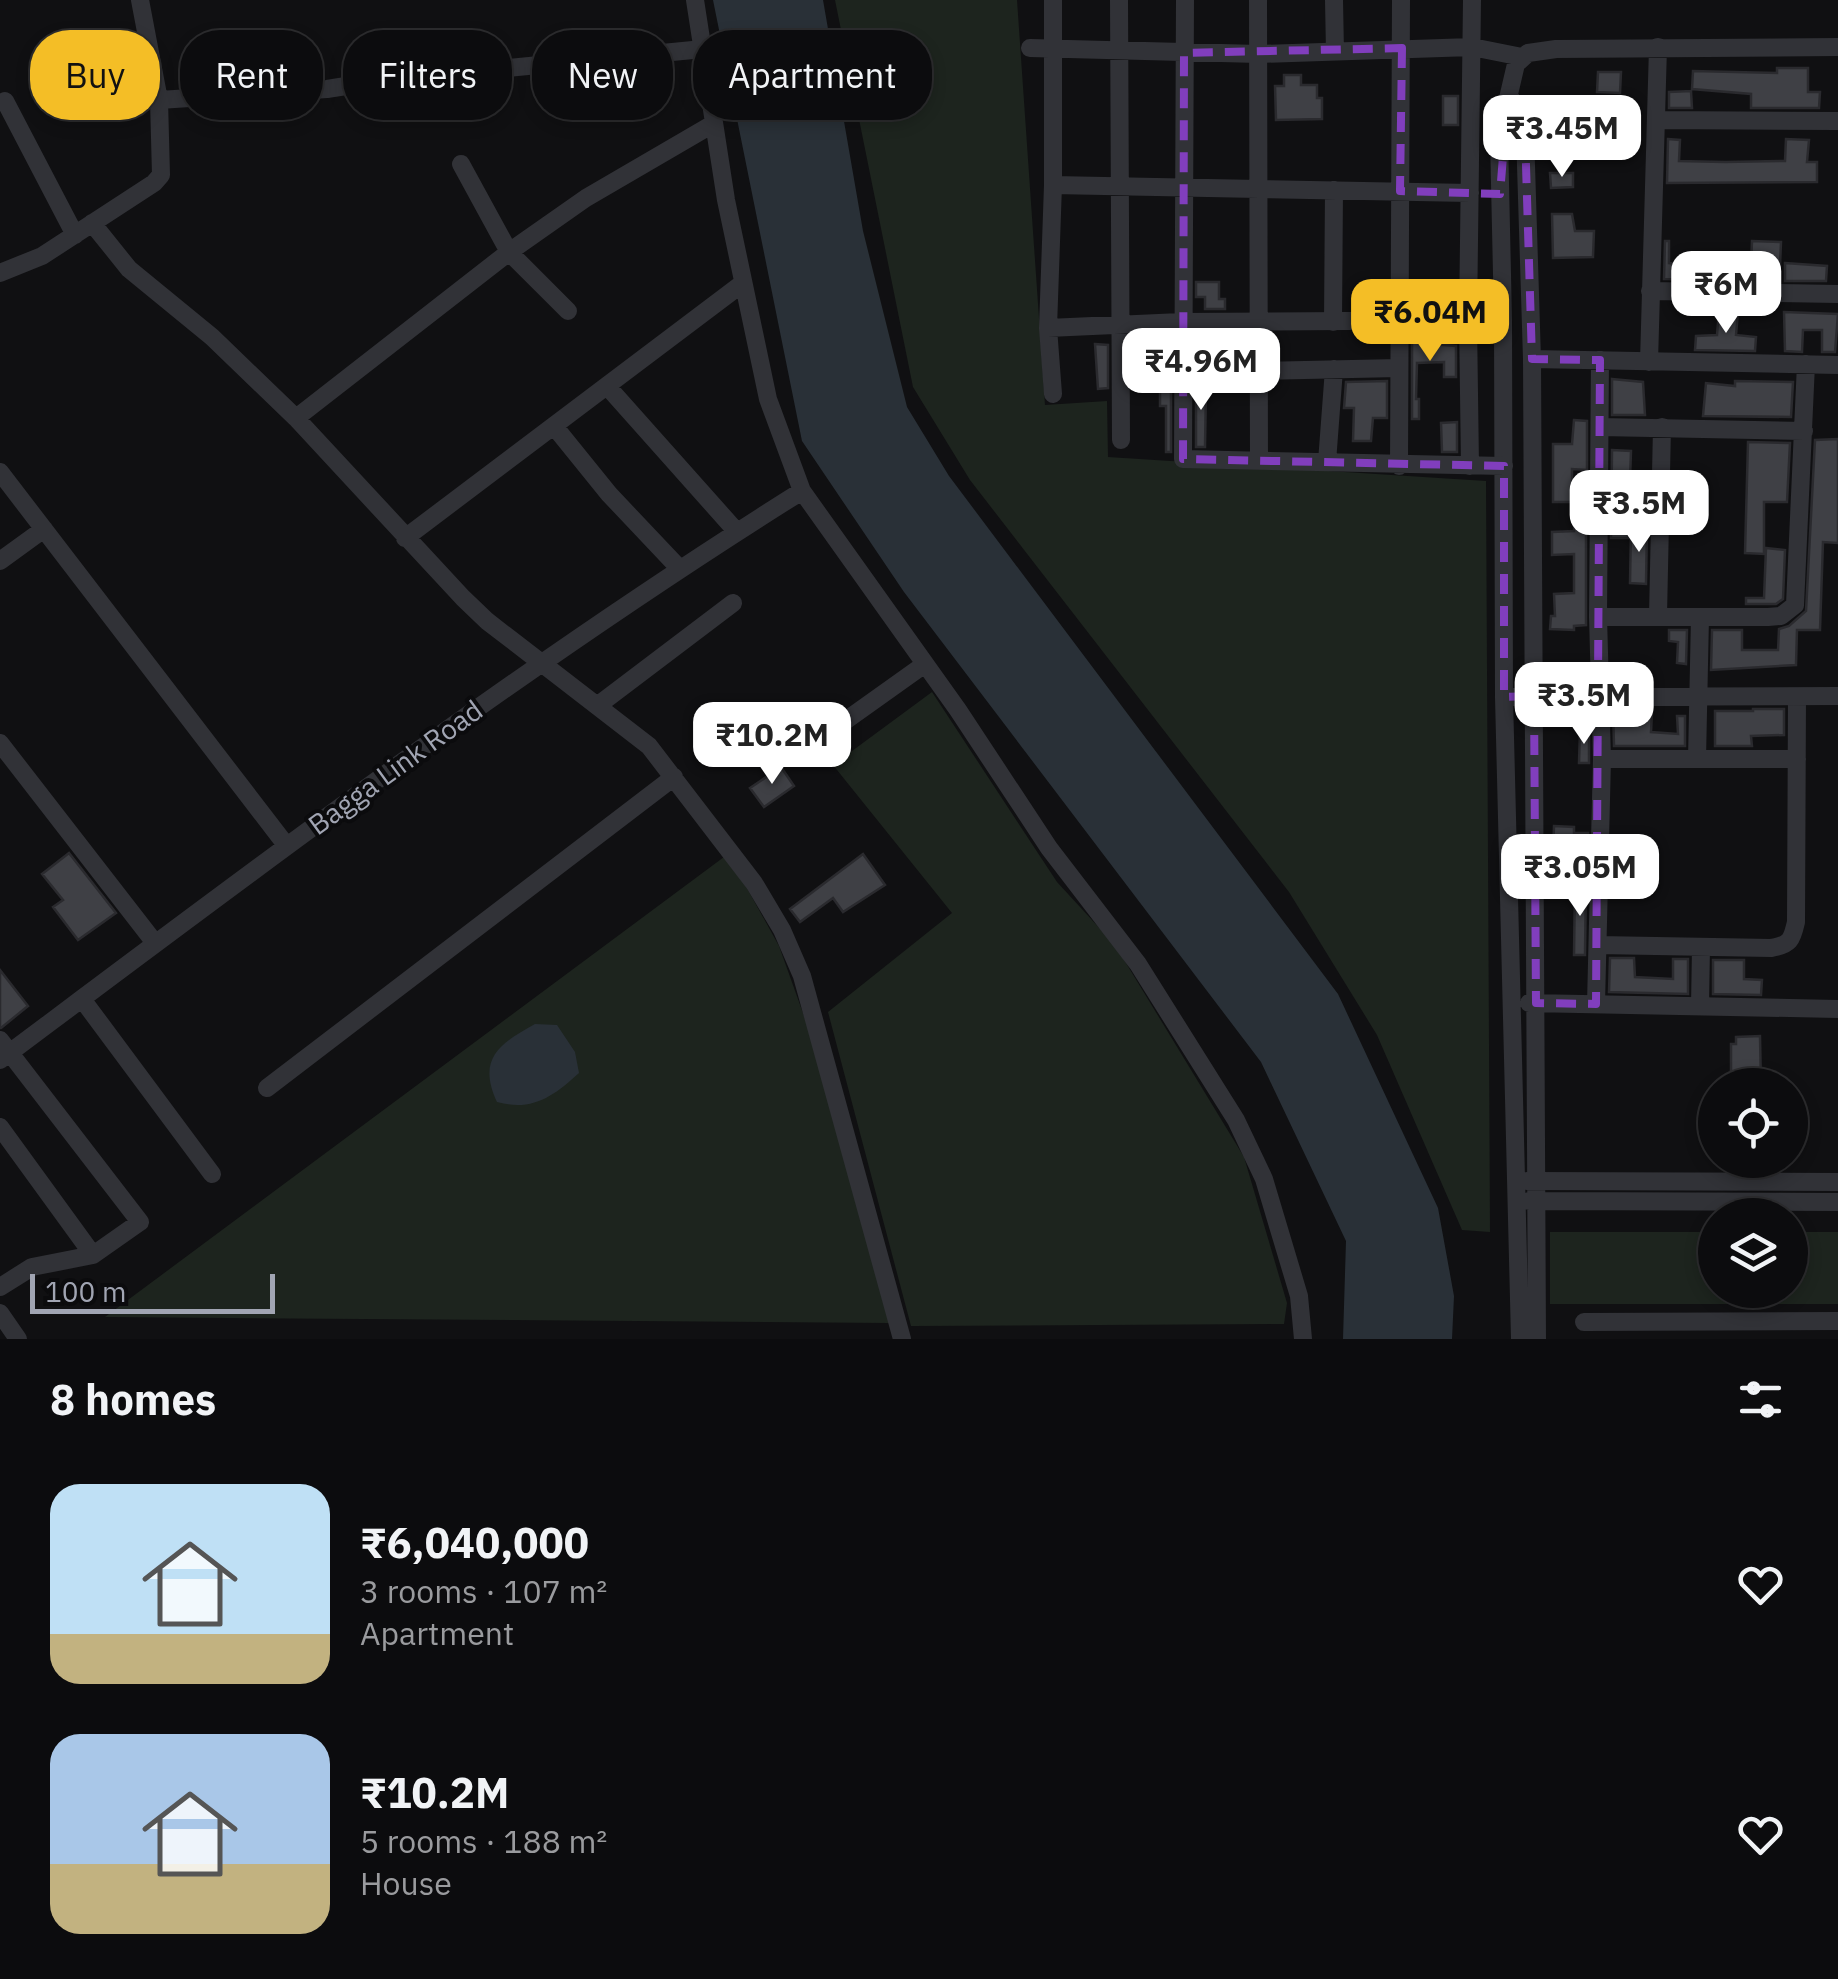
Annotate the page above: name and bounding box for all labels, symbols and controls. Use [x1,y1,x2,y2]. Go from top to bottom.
chip: Buy [30,30,160,120]
chip: Rent [180,30,323,120]
chip: Filters [343,30,512,120]
chip: New [532,30,673,120]
chip: Apartment [693,30,932,120]
pin: ₹3.45M [1481,95,1643,180]
text: ₹3.45M [1505,106,1619,148]
pin: ₹6M [1678,251,1774,336]
text: ₹6M [1693,262,1759,304]
pin: ₹6.04M [1349,279,1511,364]
text: ₹6.04M [1373,290,1487,332]
pin: ₹4.96M [1120,328,1282,413]
text: ₹4.96M [1144,339,1258,381]
pin: ₹3.5M [1569,470,1709,555]
text: ₹3.5M [1592,481,1686,523]
pin: ₹3.5M [1514,662,1654,747]
text: ₹3.5M [1537,673,1631,715]
street label: Bagga Link Road [300,691,490,843]
pin: ₹10.2M [691,702,853,787]
text: ₹10.2M [715,713,829,755]
pin: ₹3.05M [1499,834,1661,919]
text: ₹3.05M [1523,845,1637,887]
map controls [1698,1068,1808,1308]
button: locate [1698,1068,1808,1178]
button: layers [1698,1198,1808,1308]
scale bar [30,1269,275,1314]
text: 100 m [45,1273,126,1310]
text: 8 homes [50,1372,216,1427]
icon: filters [1733,1372,1788,1427]
text: ₹6,040,000 [360,1515,589,1570]
icon: home [130,1524,250,1644]
icon: heart [1733,1557,1788,1612]
text: 3 rooms · 107 m² [360,1570,607,1612]
text: Apartment [360,1612,514,1654]
text: ₹10.2M [360,1765,509,1820]
icon: home [130,1774,250,1894]
icon: heart [1733,1807,1788,1862]
text: 5 rooms · 188 m² [360,1820,607,1862]
text: House [360,1862,452,1904]

